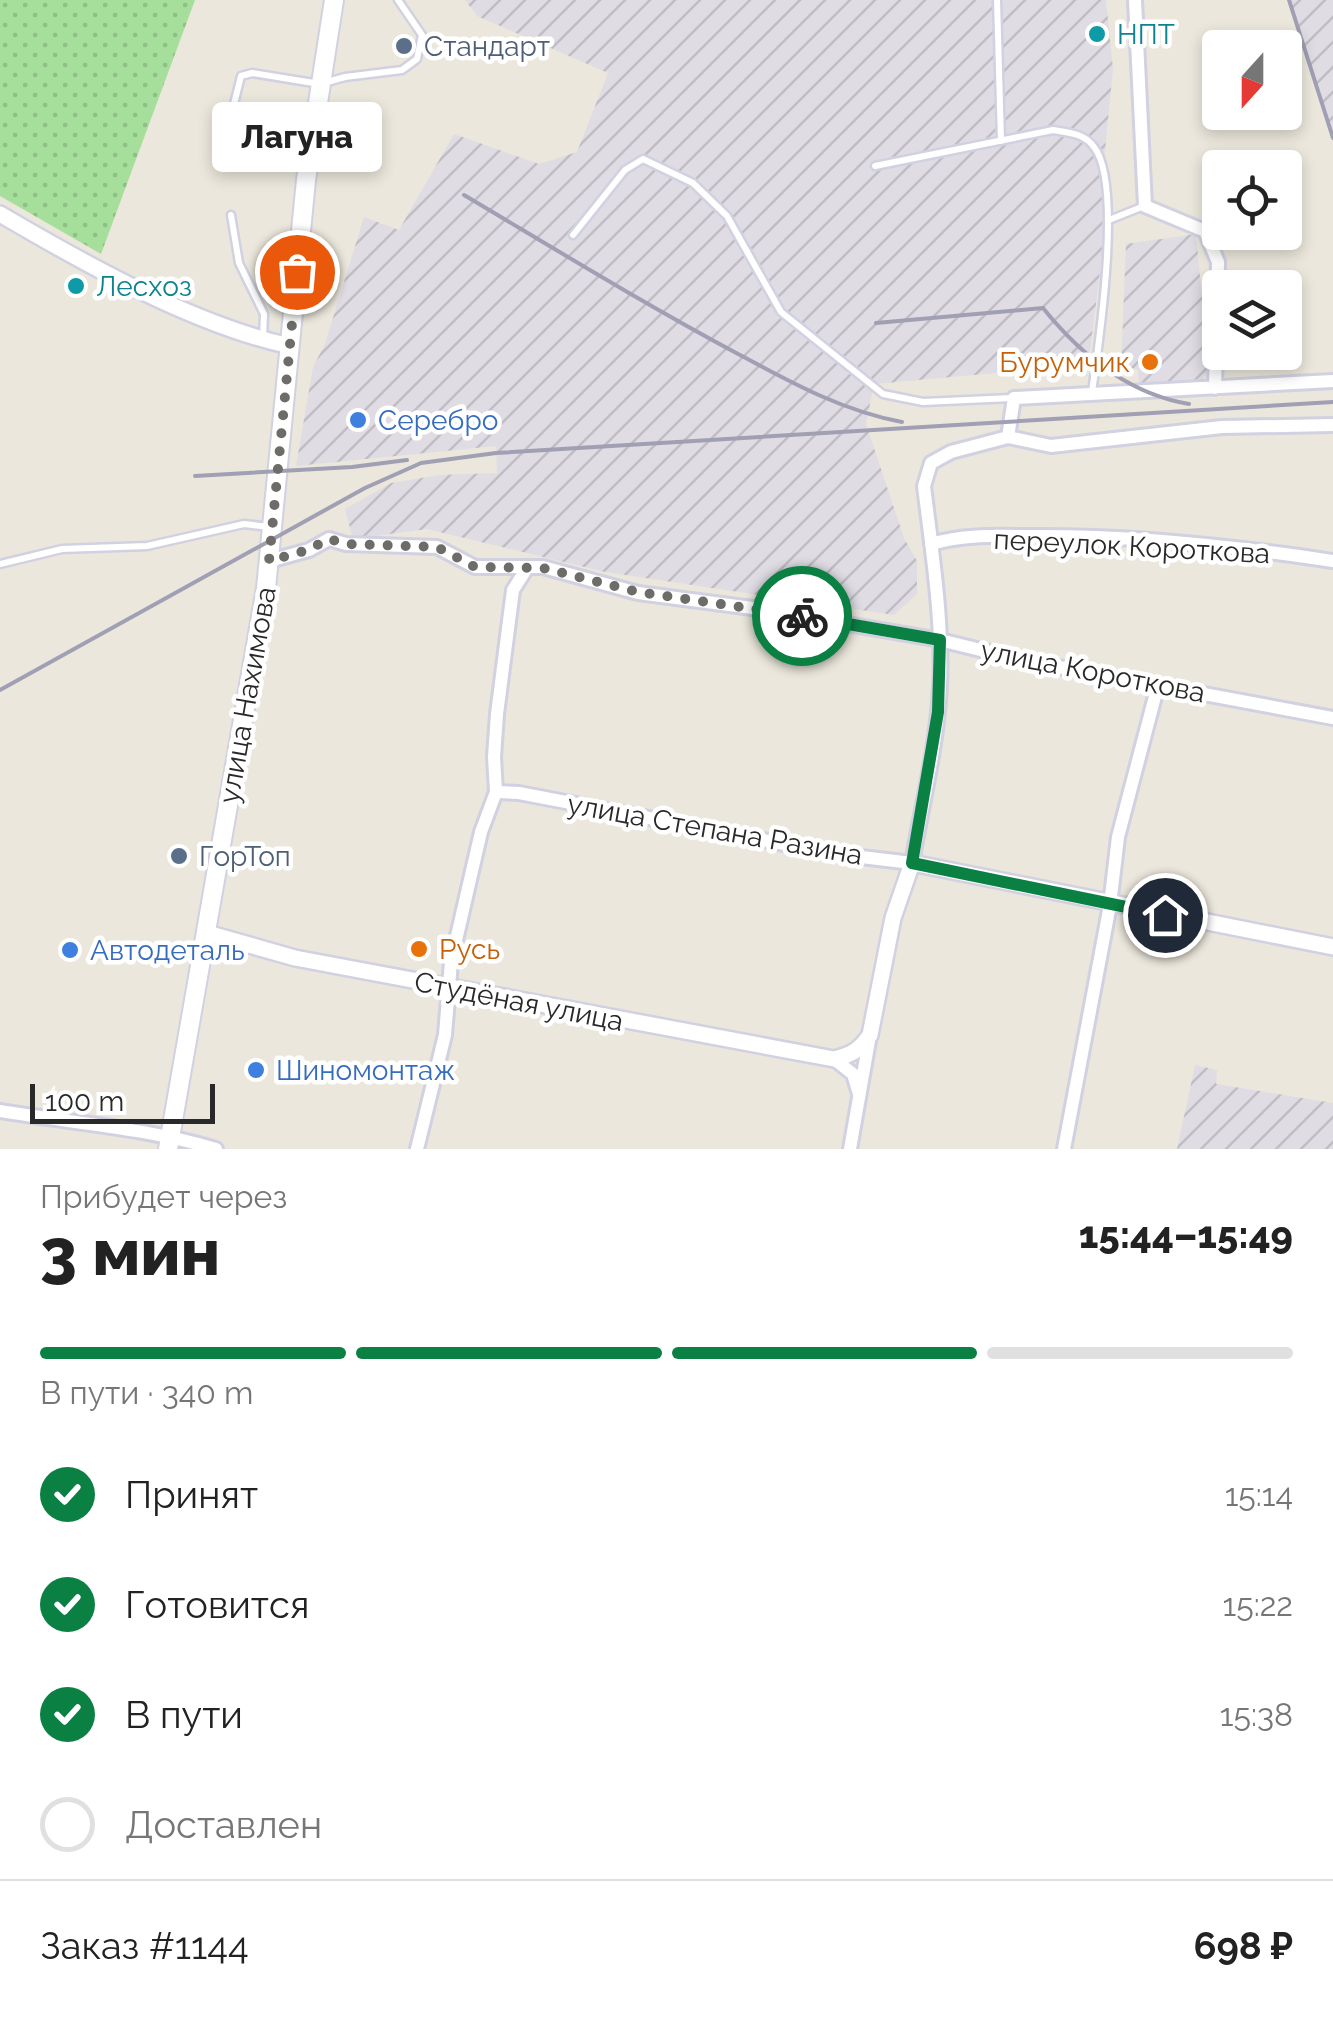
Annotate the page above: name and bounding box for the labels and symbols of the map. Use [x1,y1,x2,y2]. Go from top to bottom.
place label: НПТ [1117,18,1175,51]
marker: НПТ [1086,23,1108,45]
place label: Стандарт [424,30,550,63]
north arrow [1202,30,1302,130]
marker: Стандарт [393,35,415,57]
callout: Лагуна [212,102,382,172]
pin [255,230,340,315]
place label: Лесхоз [96,270,192,303]
marker: Лесхоз [65,275,87,297]
place label: Бурумчик [999,346,1130,379]
marker: Бурумчик [1139,351,1161,373]
place label: Серебро [378,404,498,437]
marker: Серебро [347,409,369,431]
street label: переулок Короткова [993,523,1271,570]
courier [752,566,852,666]
street label: улица Нахимова [212,584,283,806]
street label: улица Короткова [978,634,1208,709]
street label: улица Степана Разина [565,787,865,872]
place label: ГорТоп [199,840,291,873]
marker: ГорТоп [168,845,190,867]
pin [1123,873,1208,958]
place label: Русь [439,933,500,966]
place label: Автодеталь [90,934,245,967]
marker: Русь [408,938,430,960]
marker: Автодеталь [59,939,81,961]
street label: Студёная улица [412,965,626,1038]
place label: Шиномонтаж [276,1054,455,1087]
marker: Шиномонтаж [245,1059,267,1081]
scale bar [30,1079,215,1124]

